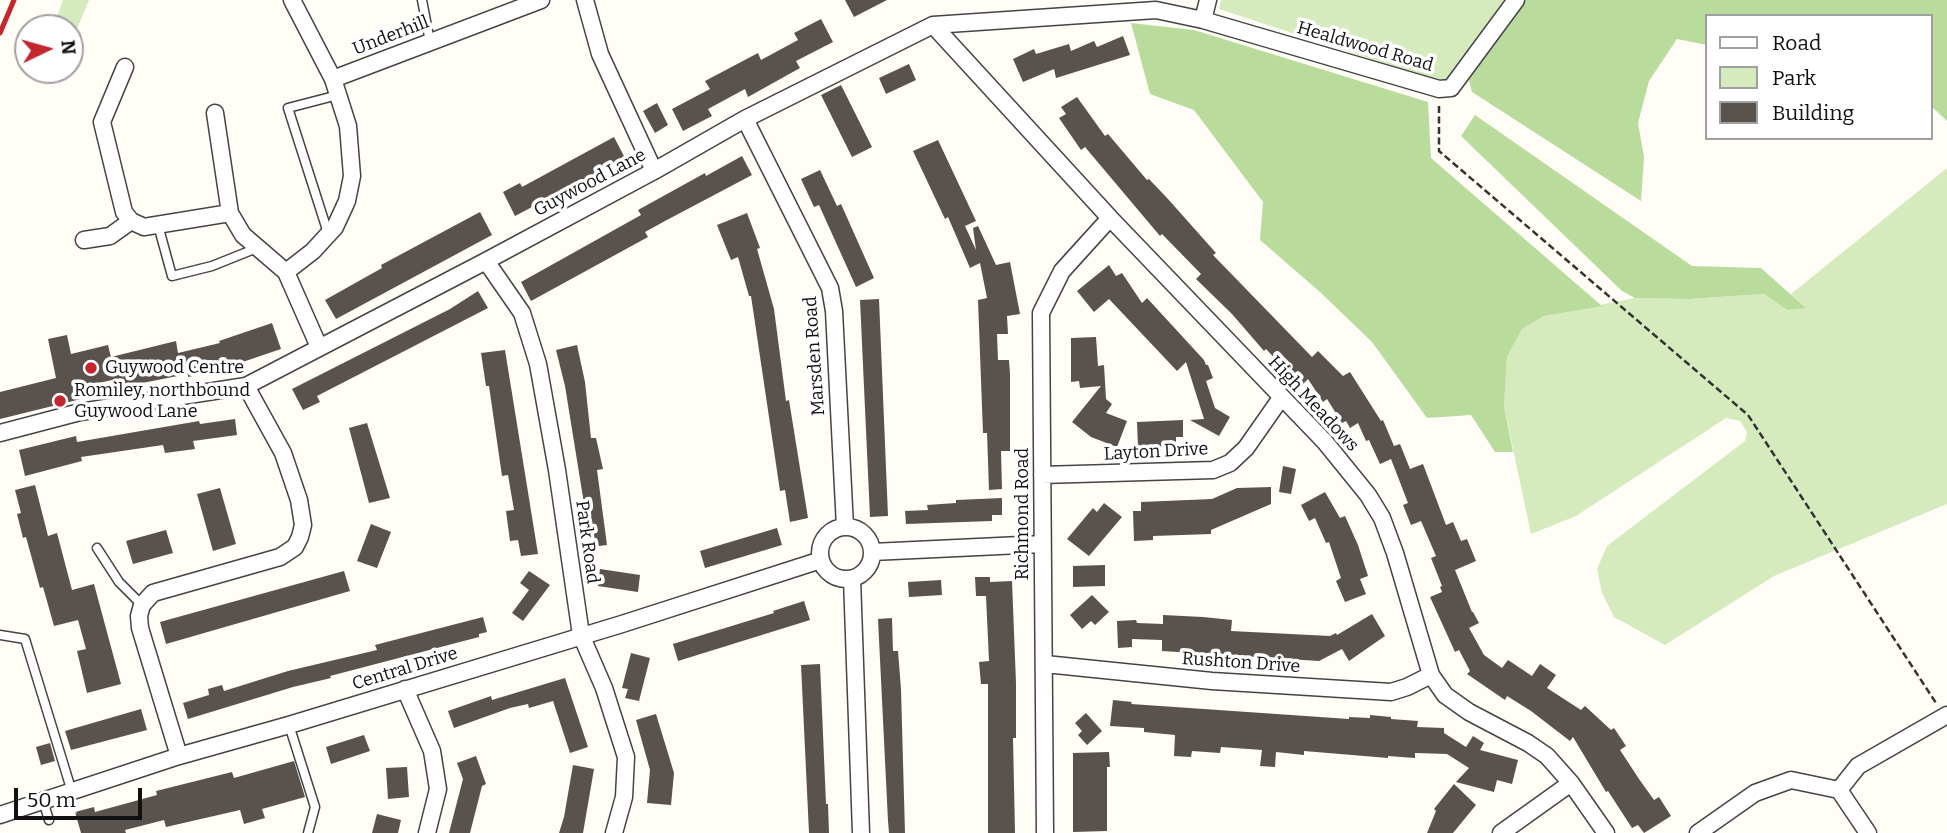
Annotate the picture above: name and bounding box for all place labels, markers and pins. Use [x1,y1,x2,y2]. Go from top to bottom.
place label: Guywood Centre [105,357,244,379]
marker: Guywood Centre [83,360,99,376]
place label: Romiley, northbound Guywood Lane [74,380,250,422]
marker: Romiley, northbound Guywood Lane [52,393,68,409]

